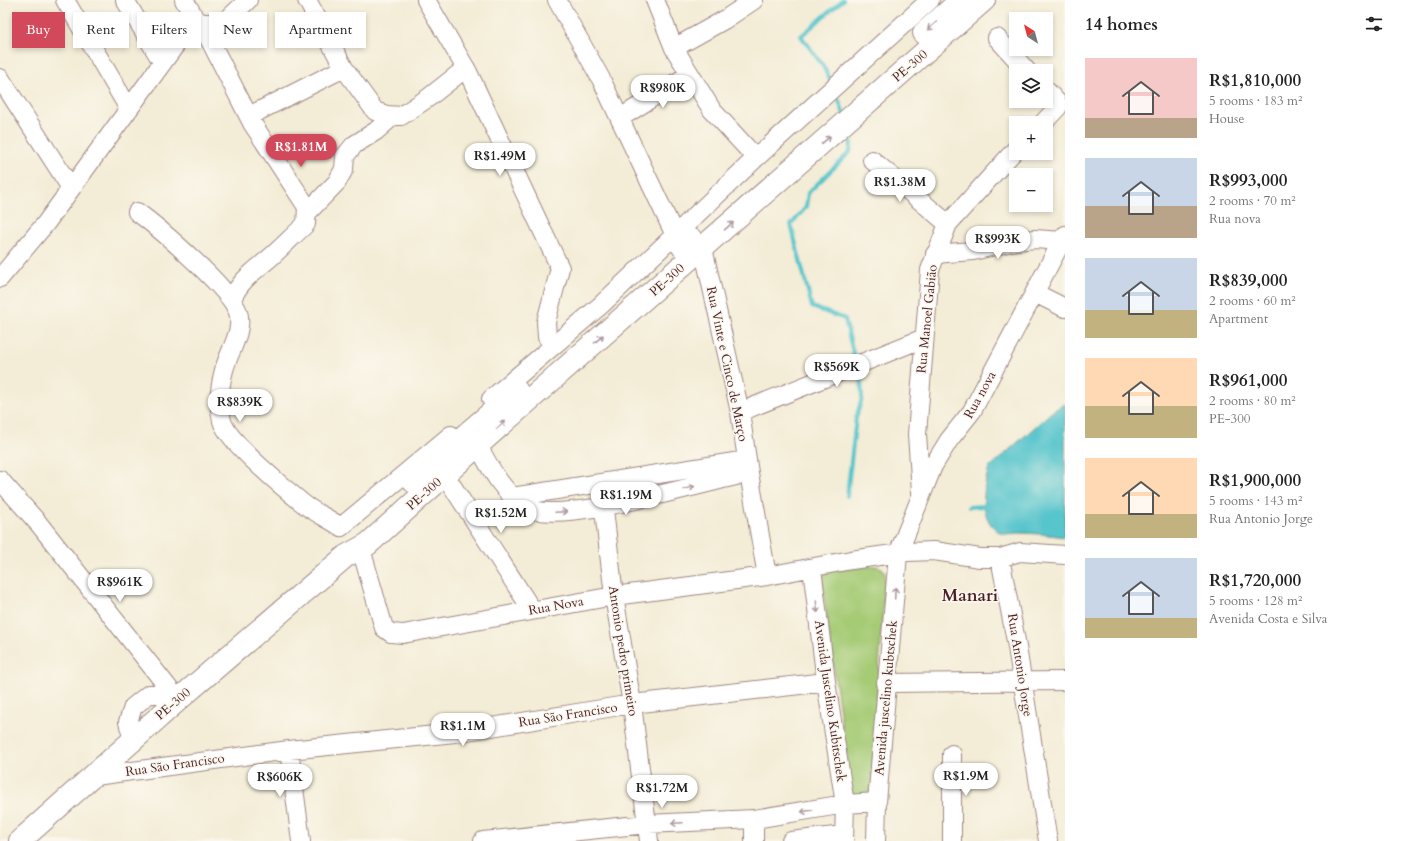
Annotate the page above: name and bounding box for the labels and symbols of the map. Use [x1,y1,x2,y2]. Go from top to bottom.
north arrow [1009,12,1053,56]
one-way arrow [927,21,937,30]
street label: PE-300 [888,45,932,86]
pin: R$980K [630,75,696,109]
pin: R$1.81M [264,134,338,168]
one-way arrow [821,135,831,144]
pin: R$1.49M [463,143,537,177]
pin: R$1.38M [863,169,937,203]
one-way arrow [723,221,734,230]
pin: R$993K [965,226,1031,260]
street label: PE-300 [646,259,689,301]
street label: Rua Manoel Gabião [912,264,942,374]
street label: Rua Vinte e Cinco de Março [702,285,752,443]
one-way arrow [594,335,605,344]
pin: R$569K [804,354,870,388]
street label: Rua nova [960,368,1001,422]
pin: R$839K [207,389,273,423]
one-way arrow [496,420,507,429]
street label: PE-300 [403,473,446,515]
pin: R$1.19M [589,482,663,516]
one-way arrow [682,483,695,491]
pin: R$1.52M [464,500,538,534]
one-way arrow [554,508,567,516]
pin: R$961K [87,569,153,603]
street label: Antonio pedro primeiro [604,584,642,718]
district label: Manari [942,584,998,607]
one-way arrow [892,587,899,600]
street label: Rua Nova [527,592,585,620]
one-way arrow [813,600,821,613]
street label: Rua Antonio Jorge [1003,612,1037,718]
street label: Avenida Juscelino Kubitschek [810,619,850,783]
street label: Avenida juscelino kubtschek [870,619,902,777]
street label: PE-300 [151,683,195,724]
street label: Rua São Francisco [517,698,619,732]
pin: R$1.1M [430,713,496,747]
street label: Rua São Francisco [124,749,226,781]
pin: R$1.9M [933,763,999,797]
pin: R$606K [247,764,313,798]
pin: R$1.72M [625,775,699,809]
one-way arrow [800,807,813,815]
one-way arrow [671,819,684,827]

